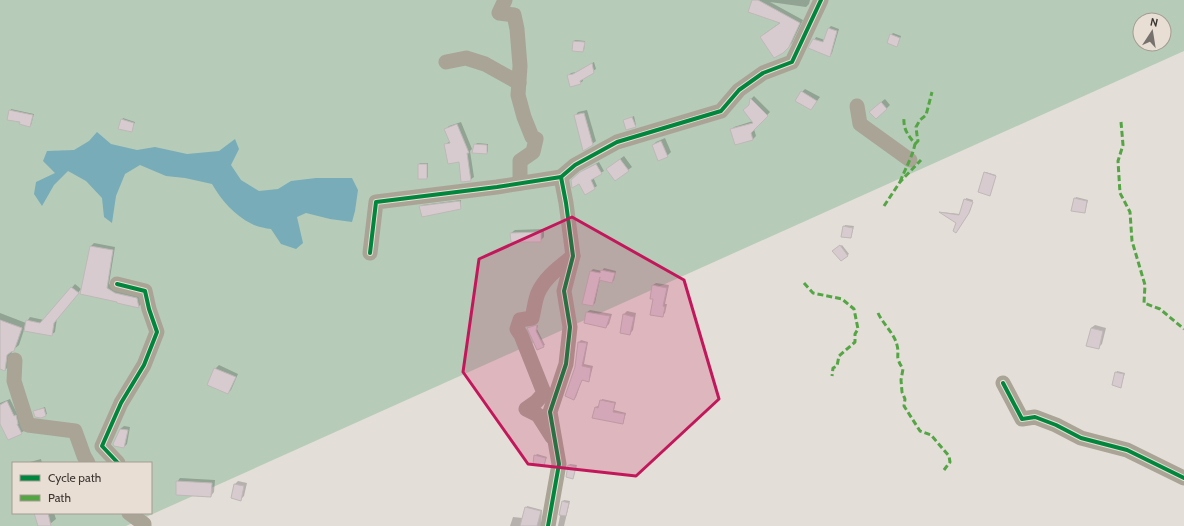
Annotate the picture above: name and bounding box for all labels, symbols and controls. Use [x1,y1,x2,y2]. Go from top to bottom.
north arrow [1132,12,1172,52]
text: N [1149,15,1159,30]
legend [12,462,152,514]
text: Cycle path [48,470,101,485]
text: Path [48,490,71,505]

